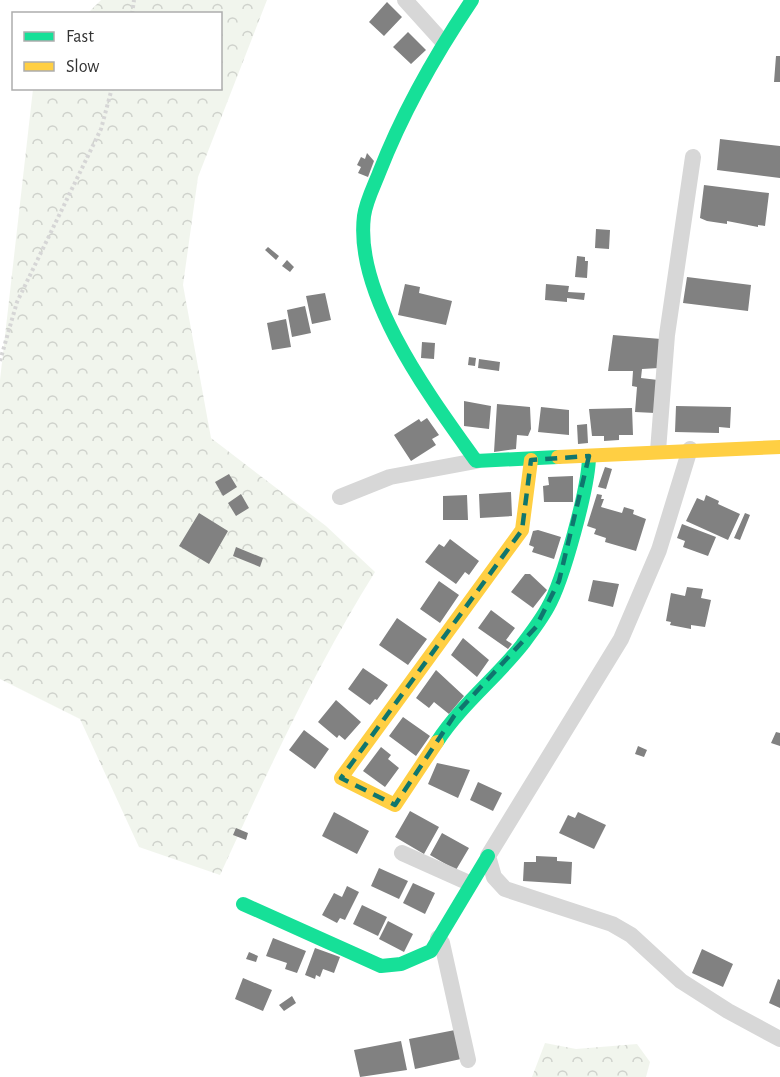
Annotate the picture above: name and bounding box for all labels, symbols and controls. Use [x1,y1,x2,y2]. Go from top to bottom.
legend [12,12,222,90]
text: Fast [66,28,94,46]
text: Slow [66,58,99,76]

